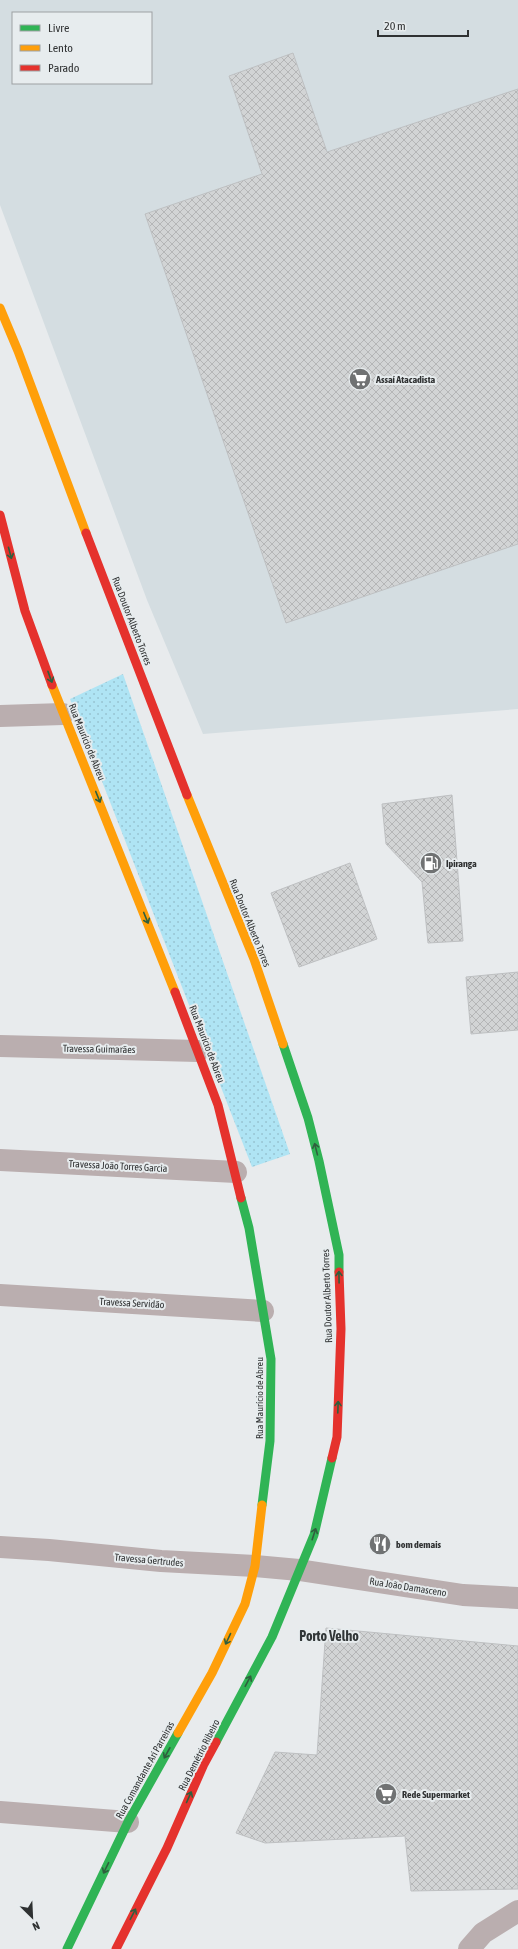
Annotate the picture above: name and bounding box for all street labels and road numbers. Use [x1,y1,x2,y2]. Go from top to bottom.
street label: Rua Doutor Alberto Torres [110,575,154,667]
street label: Rua Maurício de Abreu [67,702,108,782]
street label: Rua Doutor Alberto Torres [227,877,273,969]
street label: Rua Maurício de Abreu [187,1004,227,1084]
street label: Travessa Guimarães [63,1043,136,1055]
street label: Travessa João Torres Garcia [68,1158,168,1174]
street label: Rua Doutor Alberto Torres [320,1248,334,1343]
street label: Travessa Servidão [99,1296,165,1310]
street label: Rua Maurício de Abreu [254,1357,265,1439]
street label: Travessa Gertrudes [114,1552,184,1569]
street label: Rua João Damasceno [369,1575,448,1599]
street label: Rua Demétrio Ribeiro [176,1717,222,1792]
street label: Rua Comandante Ari Parreiras [114,1719,177,1820]

